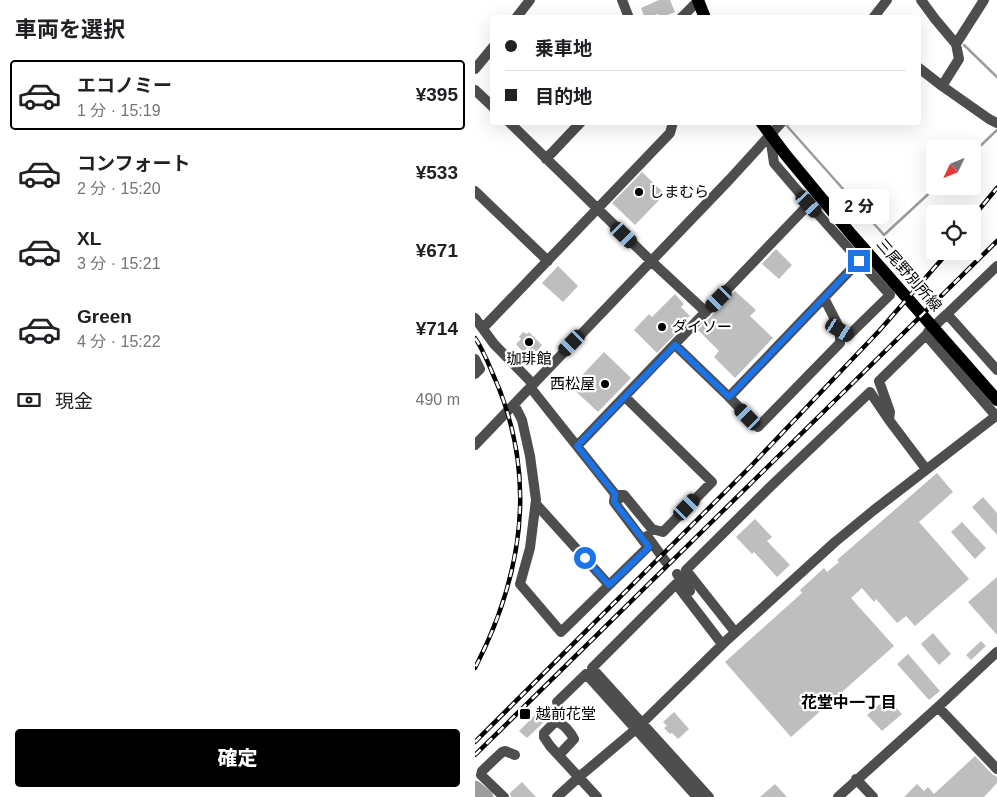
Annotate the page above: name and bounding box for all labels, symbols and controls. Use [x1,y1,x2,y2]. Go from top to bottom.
text: 車両を選択 [15,17,125,42]
text: 乗車地 [535,38,592,59]
icon: car [17,73,62,118]
text: エコノミー [77,75,172,96]
text: ¥395 [416,84,458,105]
text: 目的地 [535,86,592,107]
text: 1 分 · 15:19 [77,102,161,119]
north arrow [926,140,981,195]
map controls [926,140,981,260]
icon: car [17,151,62,196]
text: コンフォート [77,153,190,174]
text: ¥533 [416,162,458,183]
text: 2 分 · 15:20 [77,180,161,197]
place label: しまむら [649,183,709,200]
marker: しまむら [633,186,645,198]
car [793,188,824,220]
callout: 2 分 [829,188,889,224]
text: 2 分 [844,198,874,215]
button: locate [926,205,981,260]
car [608,219,640,251]
text: XL [77,228,101,249]
icon: car [17,229,62,274]
street label: 三尾野別所線 [873,235,945,314]
text: ¥671 [416,240,458,261]
route end [848,250,870,272]
text: 3 分 · 15:21 [77,255,161,272]
car [703,283,734,315]
text: Green [77,306,132,327]
icon: car [17,307,62,352]
car [823,316,856,344]
text: ¥714 [416,318,458,339]
place label: ダイソー [672,318,732,335]
marker: ダイソー [656,321,668,333]
car [556,327,587,359]
text: 4 分 · 15:22 [77,333,161,350]
marker: 珈琲館 [523,336,535,348]
place label: 珈琲館 [506,350,552,367]
place label: 西松屋 [550,375,595,392]
marker: 西松屋 [599,378,611,390]
icon: cash [15,386,43,414]
text: 現金 [55,391,93,412]
text: 490 m [416,391,460,408]
car [732,401,763,433]
car [671,491,702,523]
route start [574,547,596,569]
district label: 花堂中一丁目 [801,694,897,711]
place label: 越前花堂 [535,705,596,722]
marker: 越前花堂 [518,707,532,721]
button: 確定 [15,729,460,787]

